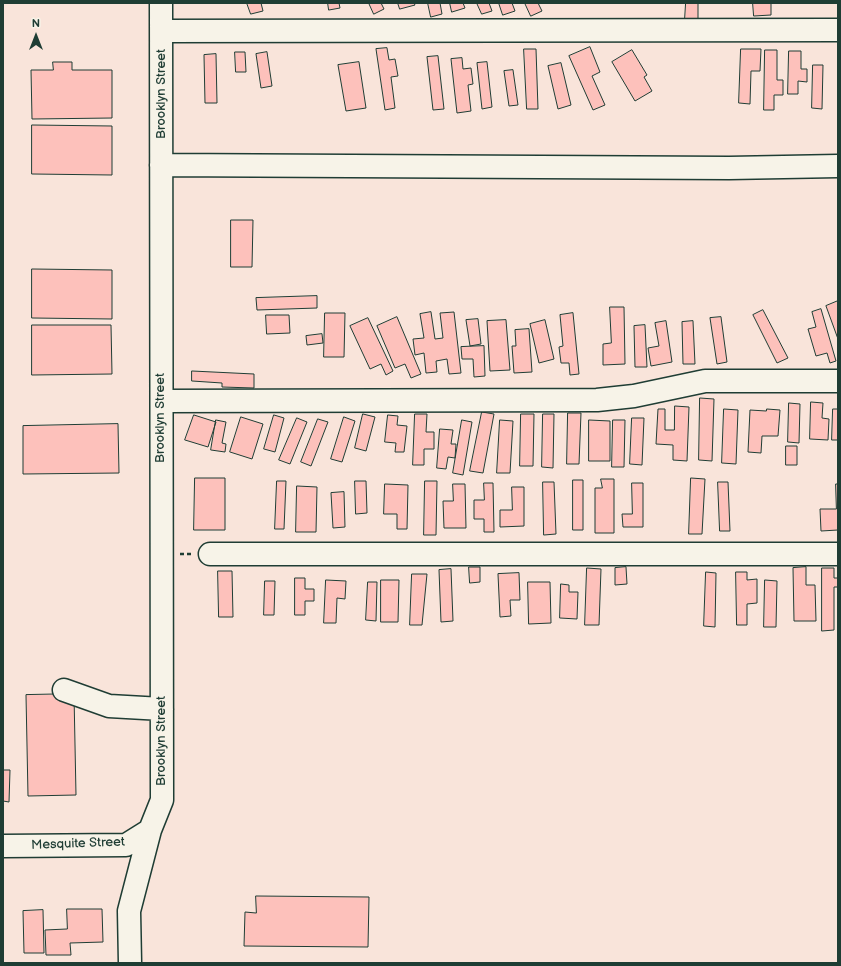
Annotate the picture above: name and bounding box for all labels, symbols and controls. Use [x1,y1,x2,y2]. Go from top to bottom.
north arrow [16,16,56,56]
text: N [32,17,40,30]
street label: Brooklyn Street [154,49,170,139]
street label: Brooklyn Street [153,373,169,463]
street label: Brooklyn Street [154,696,170,786]
street label: Mesquite Street [31,835,125,853]

